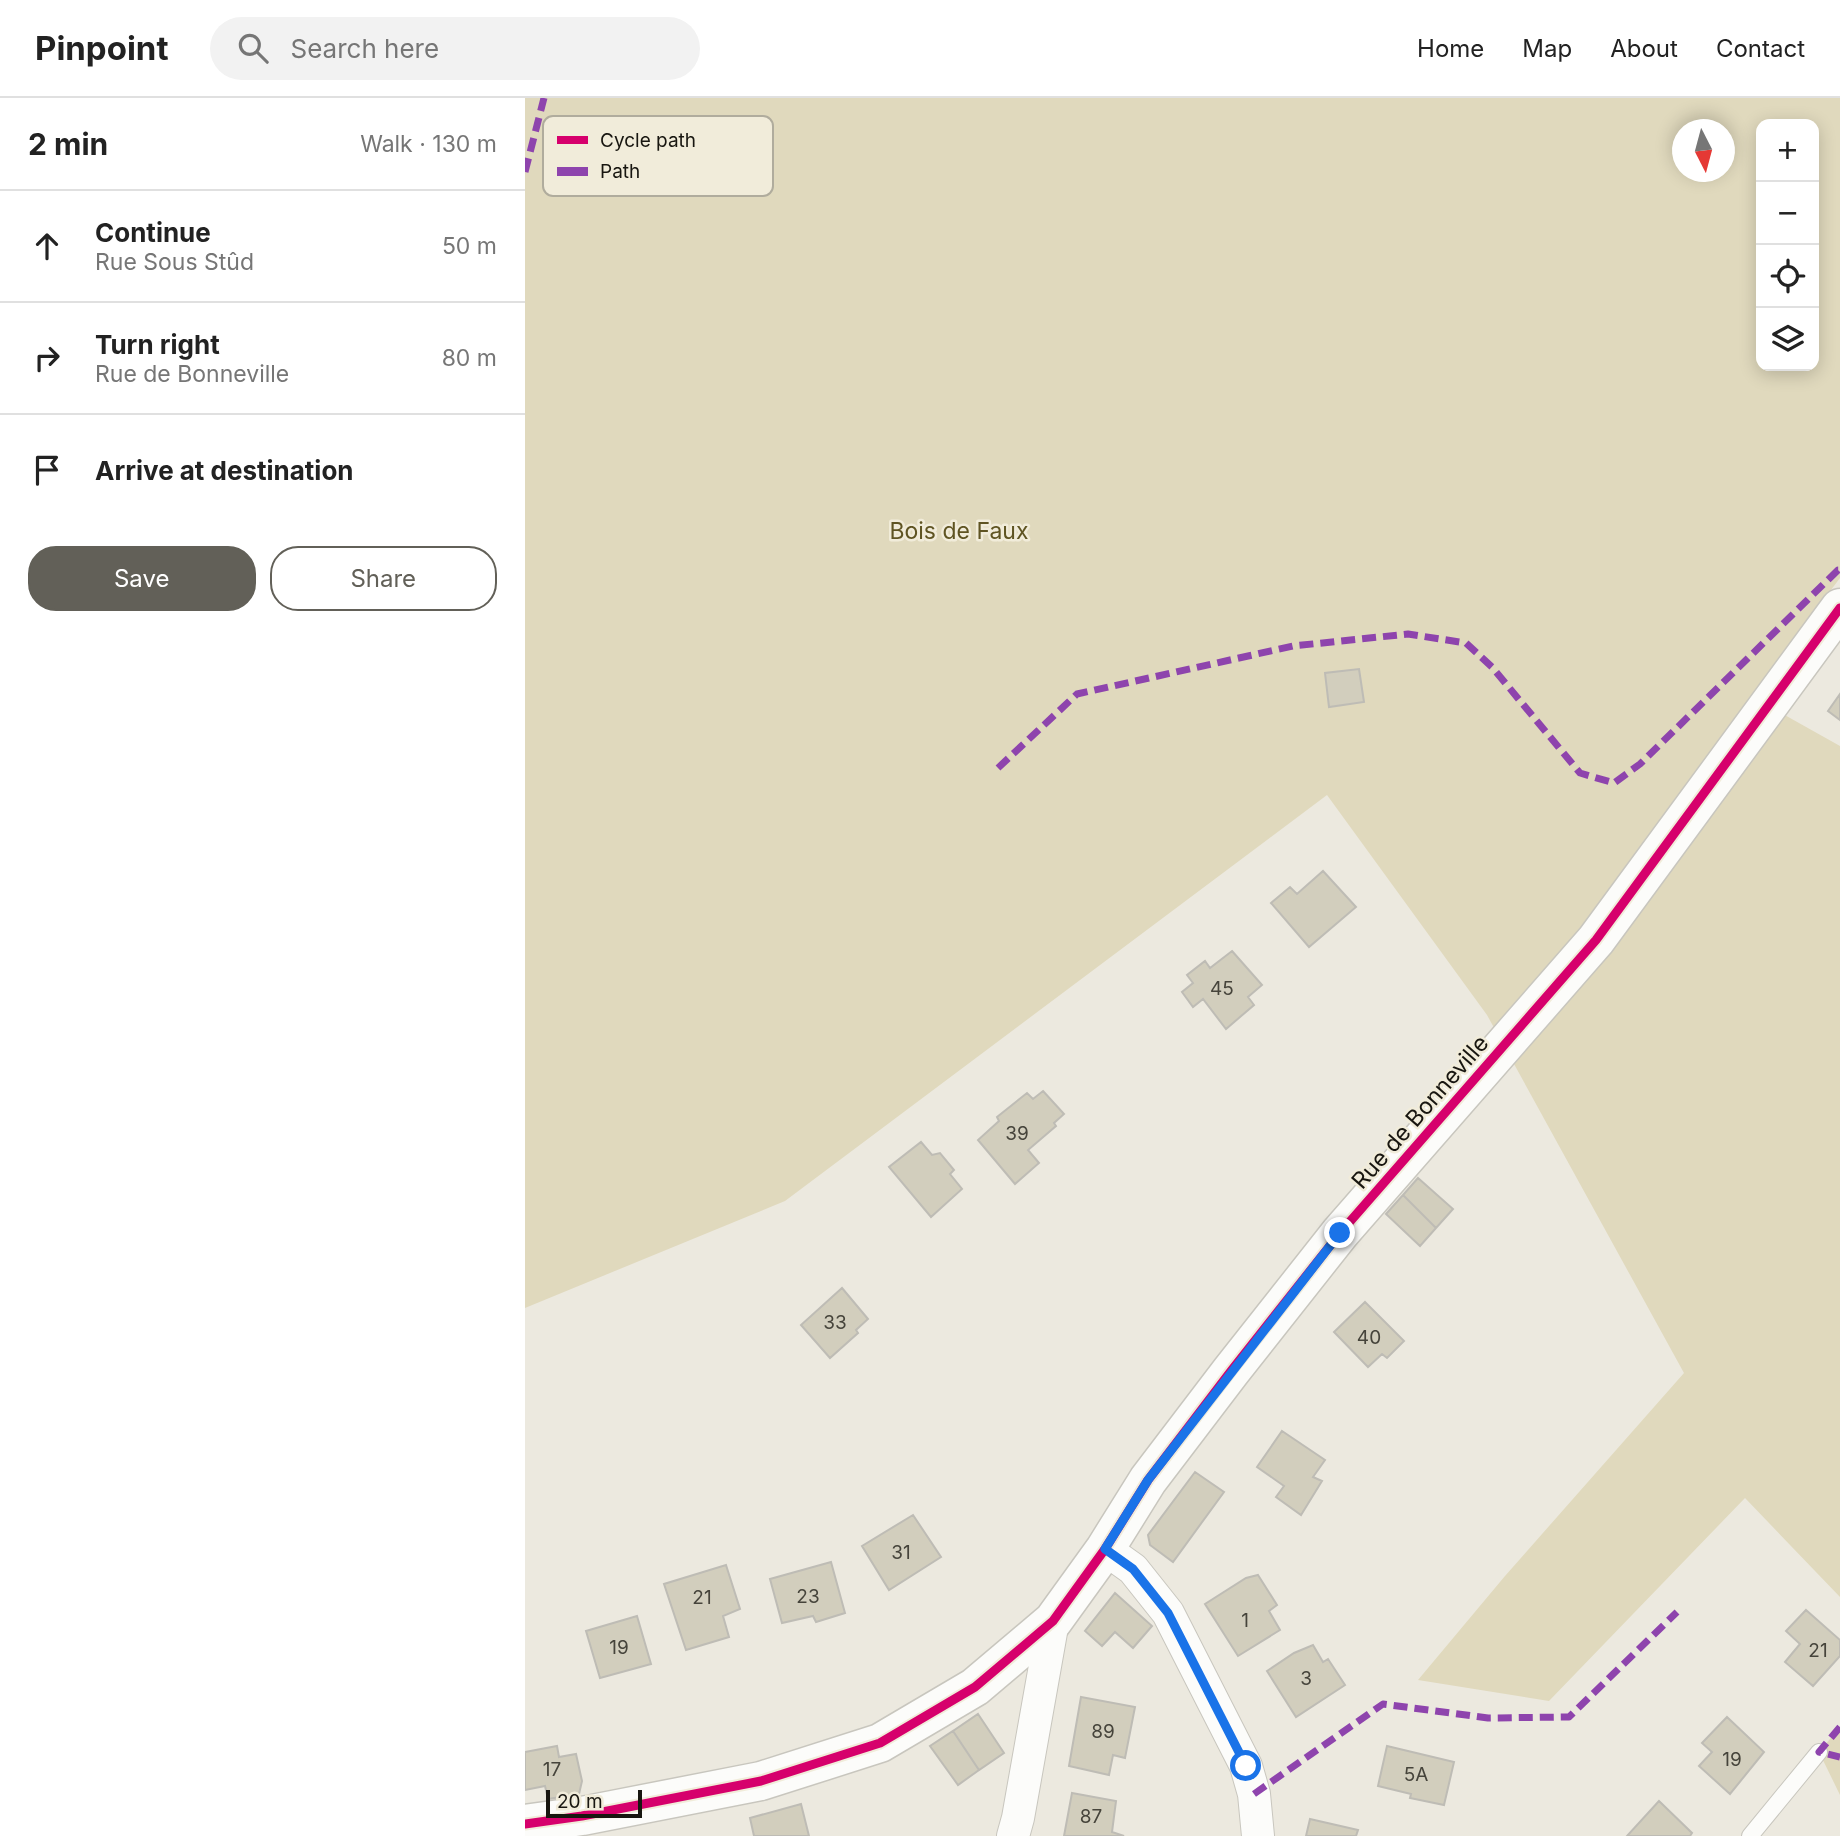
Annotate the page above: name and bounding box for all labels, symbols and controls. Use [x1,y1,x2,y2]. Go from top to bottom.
search box [210,17,700,80]
text: Pinpoint [35,28,168,68]
icon: search [234,29,272,67]
text: Search here [290,33,439,64]
text: Home [1417,34,1484,63]
text: Map [1522,34,1572,63]
text: About [1610,34,1678,63]
text: Contact [1716,34,1805,63]
legend [543,116,773,196]
north arrow [1672,119,1735,182]
map controls [1756,119,1819,371]
button: + [1756,119,1819,182]
text: 2 min [28,126,108,162]
text: Cycle path [600,129,696,152]
text: Walk · 130 m [360,130,497,158]
text: Path [600,160,640,183]
button: − [1756,182,1819,245]
text: Continue [95,217,211,248]
icon: ahead [28,227,66,265]
text: 50 m [442,232,497,260]
button: locate [1756,245,1819,308]
text: Rue Sous Stûd [95,248,254,276]
button: layers [1756,308,1819,371]
text: Turn right [95,329,220,360]
icon: right [28,339,66,377]
text: 80 m [442,344,497,372]
text: Rue de Bonneville [95,360,289,388]
icon: arrive [28,451,66,489]
text: Arrive at destination [95,455,354,486]
park label: Bois de Faux [889,517,1029,545]
button: Save [28,546,256,611]
button: Share [270,546,497,611]
house number: 45 [1210,977,1234,1000]
street label: Rue de Bonneville [1346,1030,1494,1194]
house number: 39 [1005,1122,1029,1145]
route end [1324,1217,1355,1248]
house number: 33 [823,1311,847,1334]
house number: 40 [1357,1326,1381,1349]
house number: 31 [891,1541,911,1564]
house number: 23 [796,1585,820,1608]
house number: 21 [692,1586,712,1609]
house number: 1 [1241,1609,1249,1632]
house number: 19 [609,1636,629,1659]
house number: 21 [1808,1639,1828,1662]
house number: 3 [1300,1667,1312,1690]
house number: 89 [1091,1720,1115,1743]
house number: 19 [1722,1748,1742,1771]
route start [1230,1750,1261,1781]
house number: 17 [543,1758,561,1781]
house number: 5A [1404,1763,1428,1786]
scale bar [546,1787,642,1819]
text: 20 m [557,1790,603,1813]
house number: 87 [1080,1805,1102,1828]

